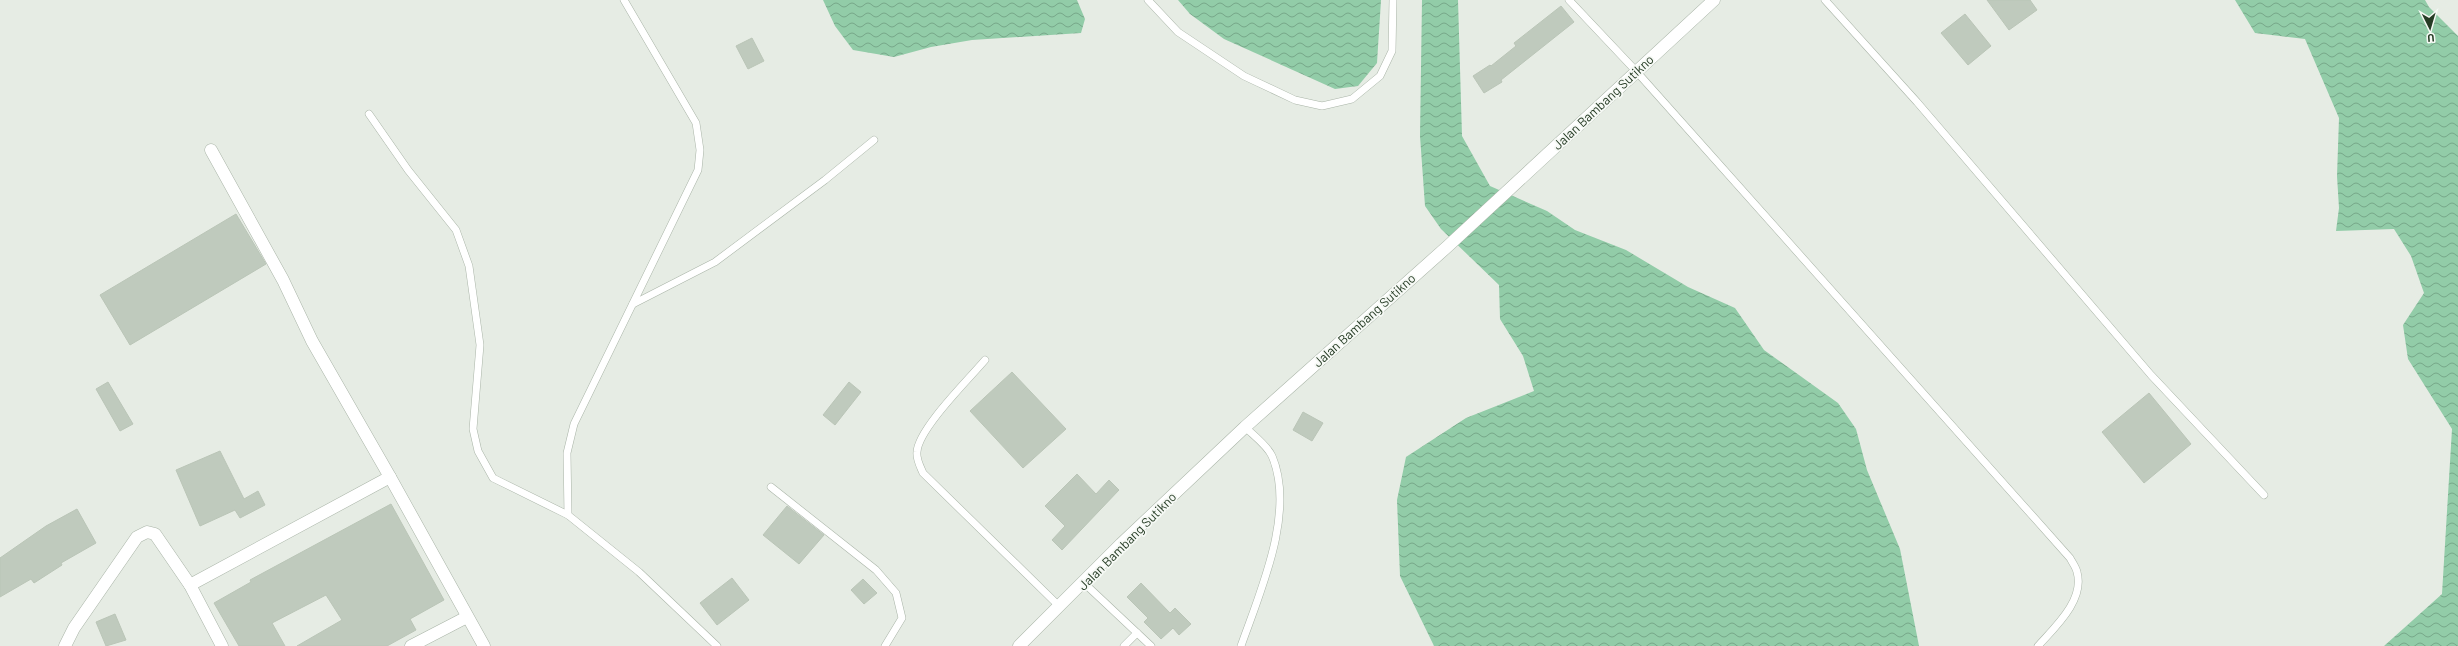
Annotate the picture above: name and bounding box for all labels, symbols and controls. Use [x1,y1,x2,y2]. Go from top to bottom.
north arrow [2410,8,2450,48]
text: U [2427,32,2435,45]
street label: Jalan Bambang Sutikno [1549,51,1657,153]
street label: Jalan Bambang Sutikno [1310,270,1418,370]
street label: Jalan Bambang Sutikno [1075,489,1179,593]

